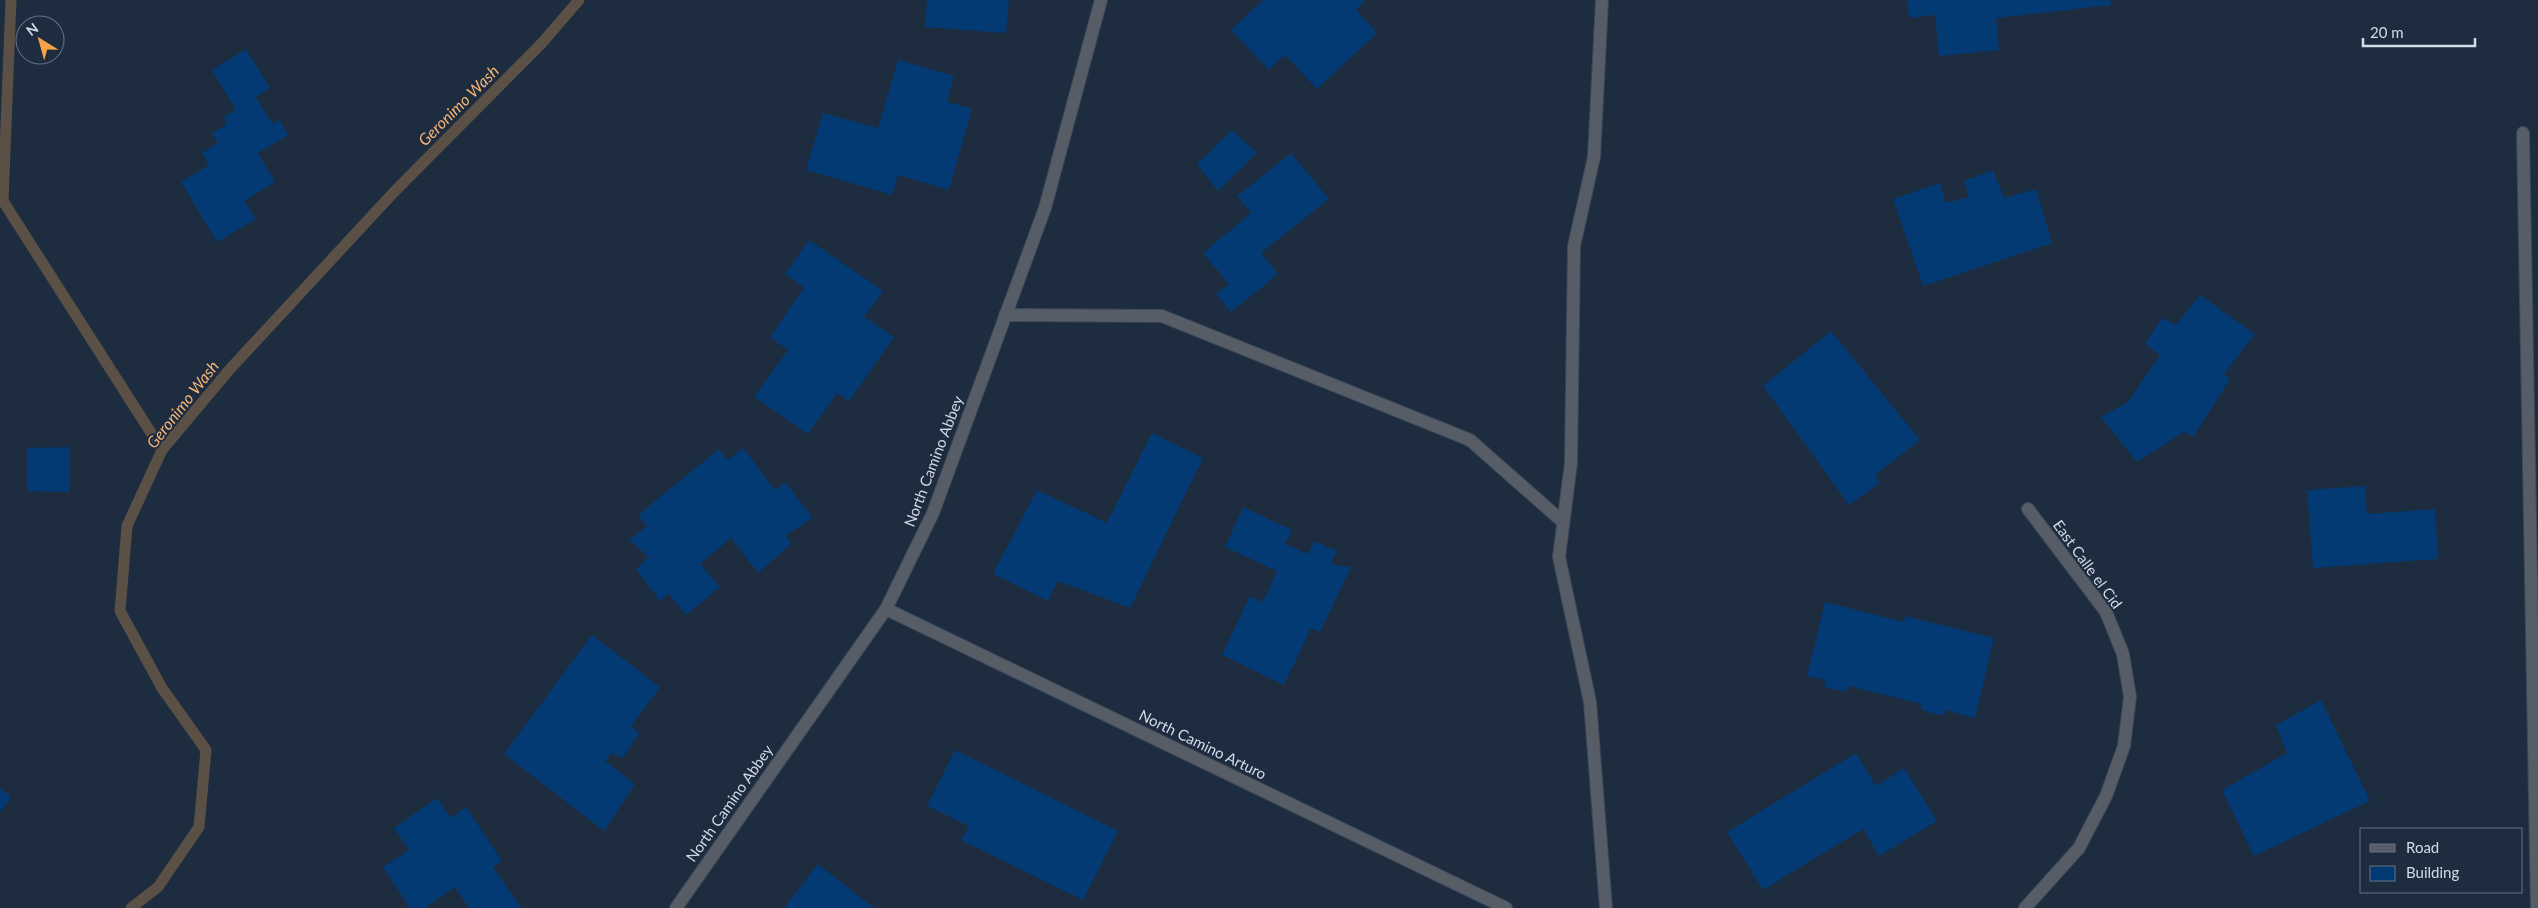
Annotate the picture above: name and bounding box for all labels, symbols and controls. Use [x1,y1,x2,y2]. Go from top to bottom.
north arrow [15,15,65,65]
scale bar [2363,15,2476,47]
text: N [22,19,41,39]
text: 20 m [2370,23,2404,41]
water label: Geronimo Wash [414,61,502,149]
water label: Geronimo Wash [142,356,222,452]
street label: North Camino Abbey [900,393,966,529]
street label: East Calle el Cid [2050,516,2126,612]
street label: North Camino Arturo [1136,705,1270,783]
street label: North Camino Abbey [682,741,776,865]
legend [2360,828,2523,893]
text: Road [2406,838,2439,856]
text: Building [2406,863,2459,881]

